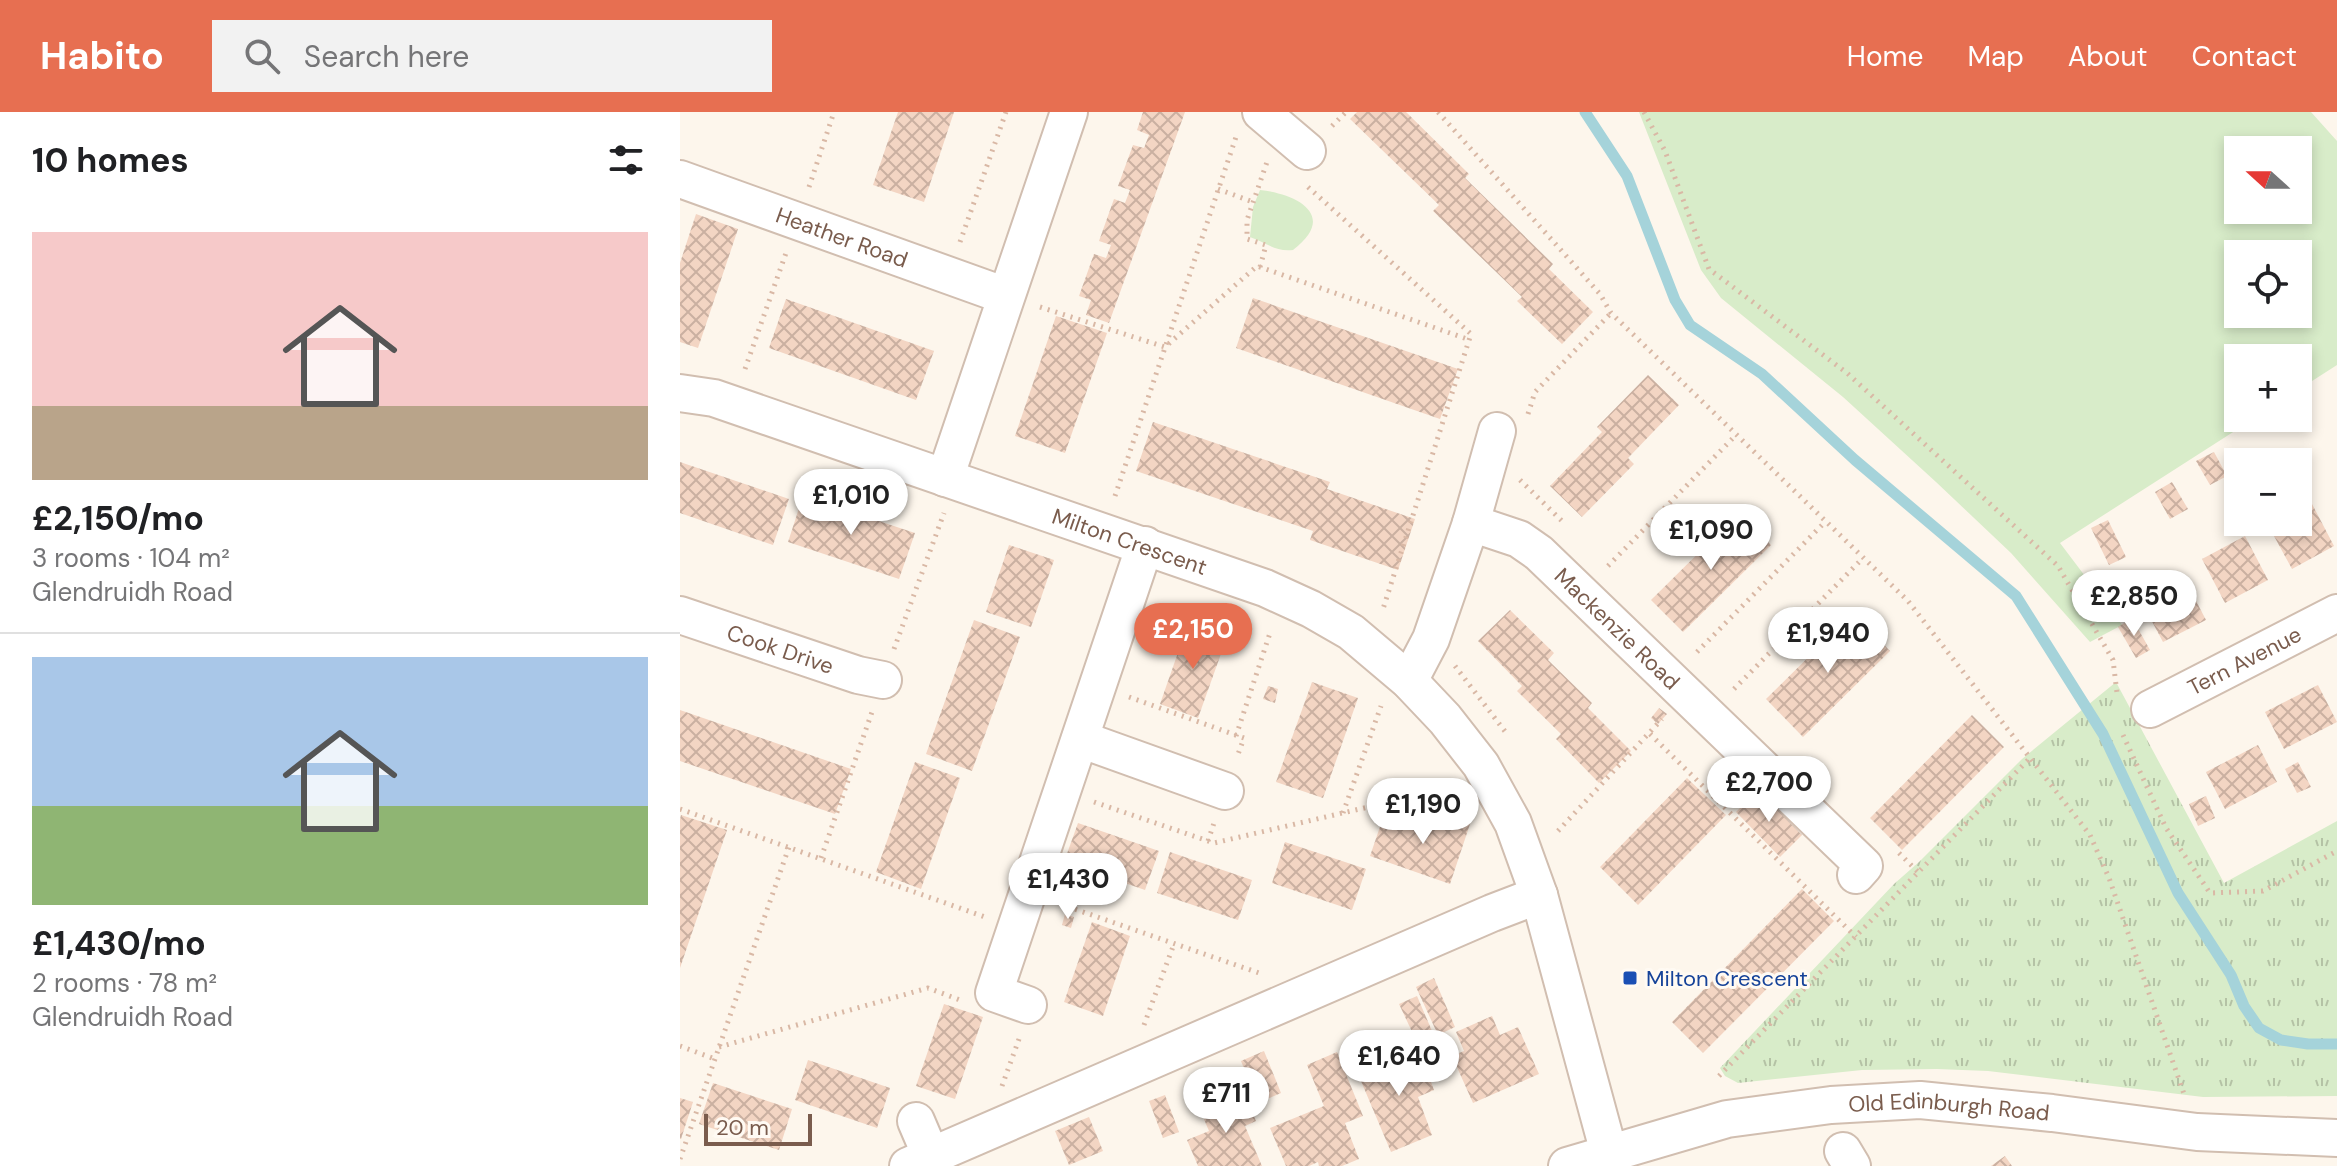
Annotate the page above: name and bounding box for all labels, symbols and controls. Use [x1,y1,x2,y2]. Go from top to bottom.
search box [212,20,772,92]
text: Habito [40,31,164,81]
icon: search [240,34,284,78]
text: Search here [304,37,469,76]
text: Home [1847,38,1923,75]
text: Map [1967,38,2024,75]
text: About [2068,38,2147,75]
text: Contact [2191,38,2297,75]
north arrow [2224,136,2312,224]
map controls [2224,136,2312,536]
text: 10 homes [32,138,189,183]
icon: filters [604,138,648,182]
street label: Heather Road [772,200,912,274]
button: locate [2224,240,2312,328]
icon: home [268,284,412,428]
button: + [2224,344,2312,432]
button: − [2224,448,2312,536]
pin: £1,010 [786,469,916,537]
text: £1,010 [812,478,890,512]
text: £2,150/mo [32,496,204,541]
street label: Milton Crescent [1048,501,1211,581]
pin: £1,090 [1646,504,1776,572]
text: £1,090 [1668,513,1754,547]
text: 3 rooms · 104 m² [32,541,230,575]
street label: Mackenzie Road [1548,561,1686,696]
pin: £2,850 [2069,570,2199,638]
text: Glendruidh Road [32,575,233,609]
text: £2,850 [2090,579,2178,613]
pin: £2,150 [1128,603,1258,671]
pin: £1,940 [1763,607,1893,675]
text: £2,150 [1152,612,1234,646]
text: £1,940 [1786,616,1870,650]
street label: Cook Drive [723,617,838,680]
street label: Tern Avenue [2182,619,2306,702]
icon: home [268,709,412,853]
pin: £2,700 [1704,756,1834,824]
text: £2,700 [1725,765,1813,799]
pin: £1,190 [1358,778,1488,846]
text: £1,190 [1385,787,1461,821]
pin: £1,430 [1003,853,1133,921]
text: £1,430 [1026,862,1110,896]
text: £1,430/mo [32,921,206,966]
place label: Milton Crescent [1646,964,1808,993]
text: 2 rooms · 78 m² [32,966,217,1000]
marker: Milton Crescent [1621,969,1639,987]
text: Glendruidh Road [32,1000,233,1034]
pin: £1,640 [1334,1030,1464,1098]
text: £1,640 [1357,1039,1441,1073]
pin: £711 [1179,1067,1273,1135]
text: £711 [1201,1076,1251,1110]
street label: Old Edinburgh Road [1847,1085,2051,1127]
scale bar [704,1110,812,1146]
text: 20 m [716,1113,769,1142]

